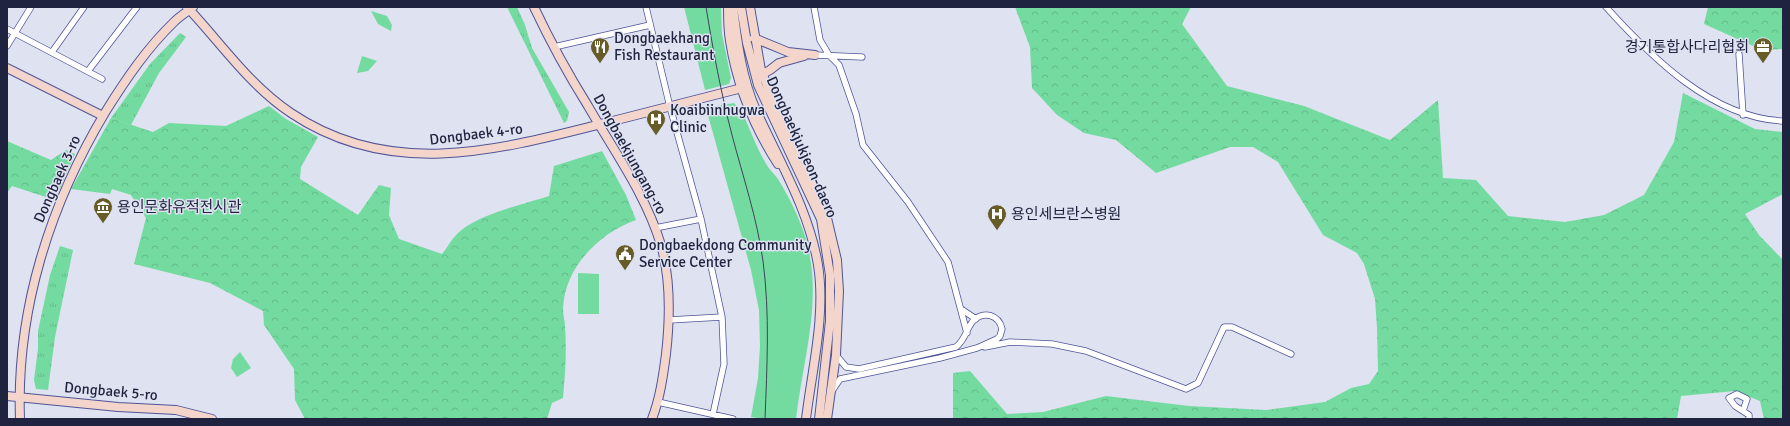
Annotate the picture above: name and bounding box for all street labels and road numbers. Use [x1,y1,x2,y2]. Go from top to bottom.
street label: Dongbaekjukjeon-daero [763,74,841,221]
street label: Dongbaekjungang-ro [590,91,671,217]
street label: Dongbaek 4-ro [428,119,524,149]
street label: Dongbaek 3-ro [30,132,84,226]
street label: Dongbaek 5-ro [63,378,159,404]

